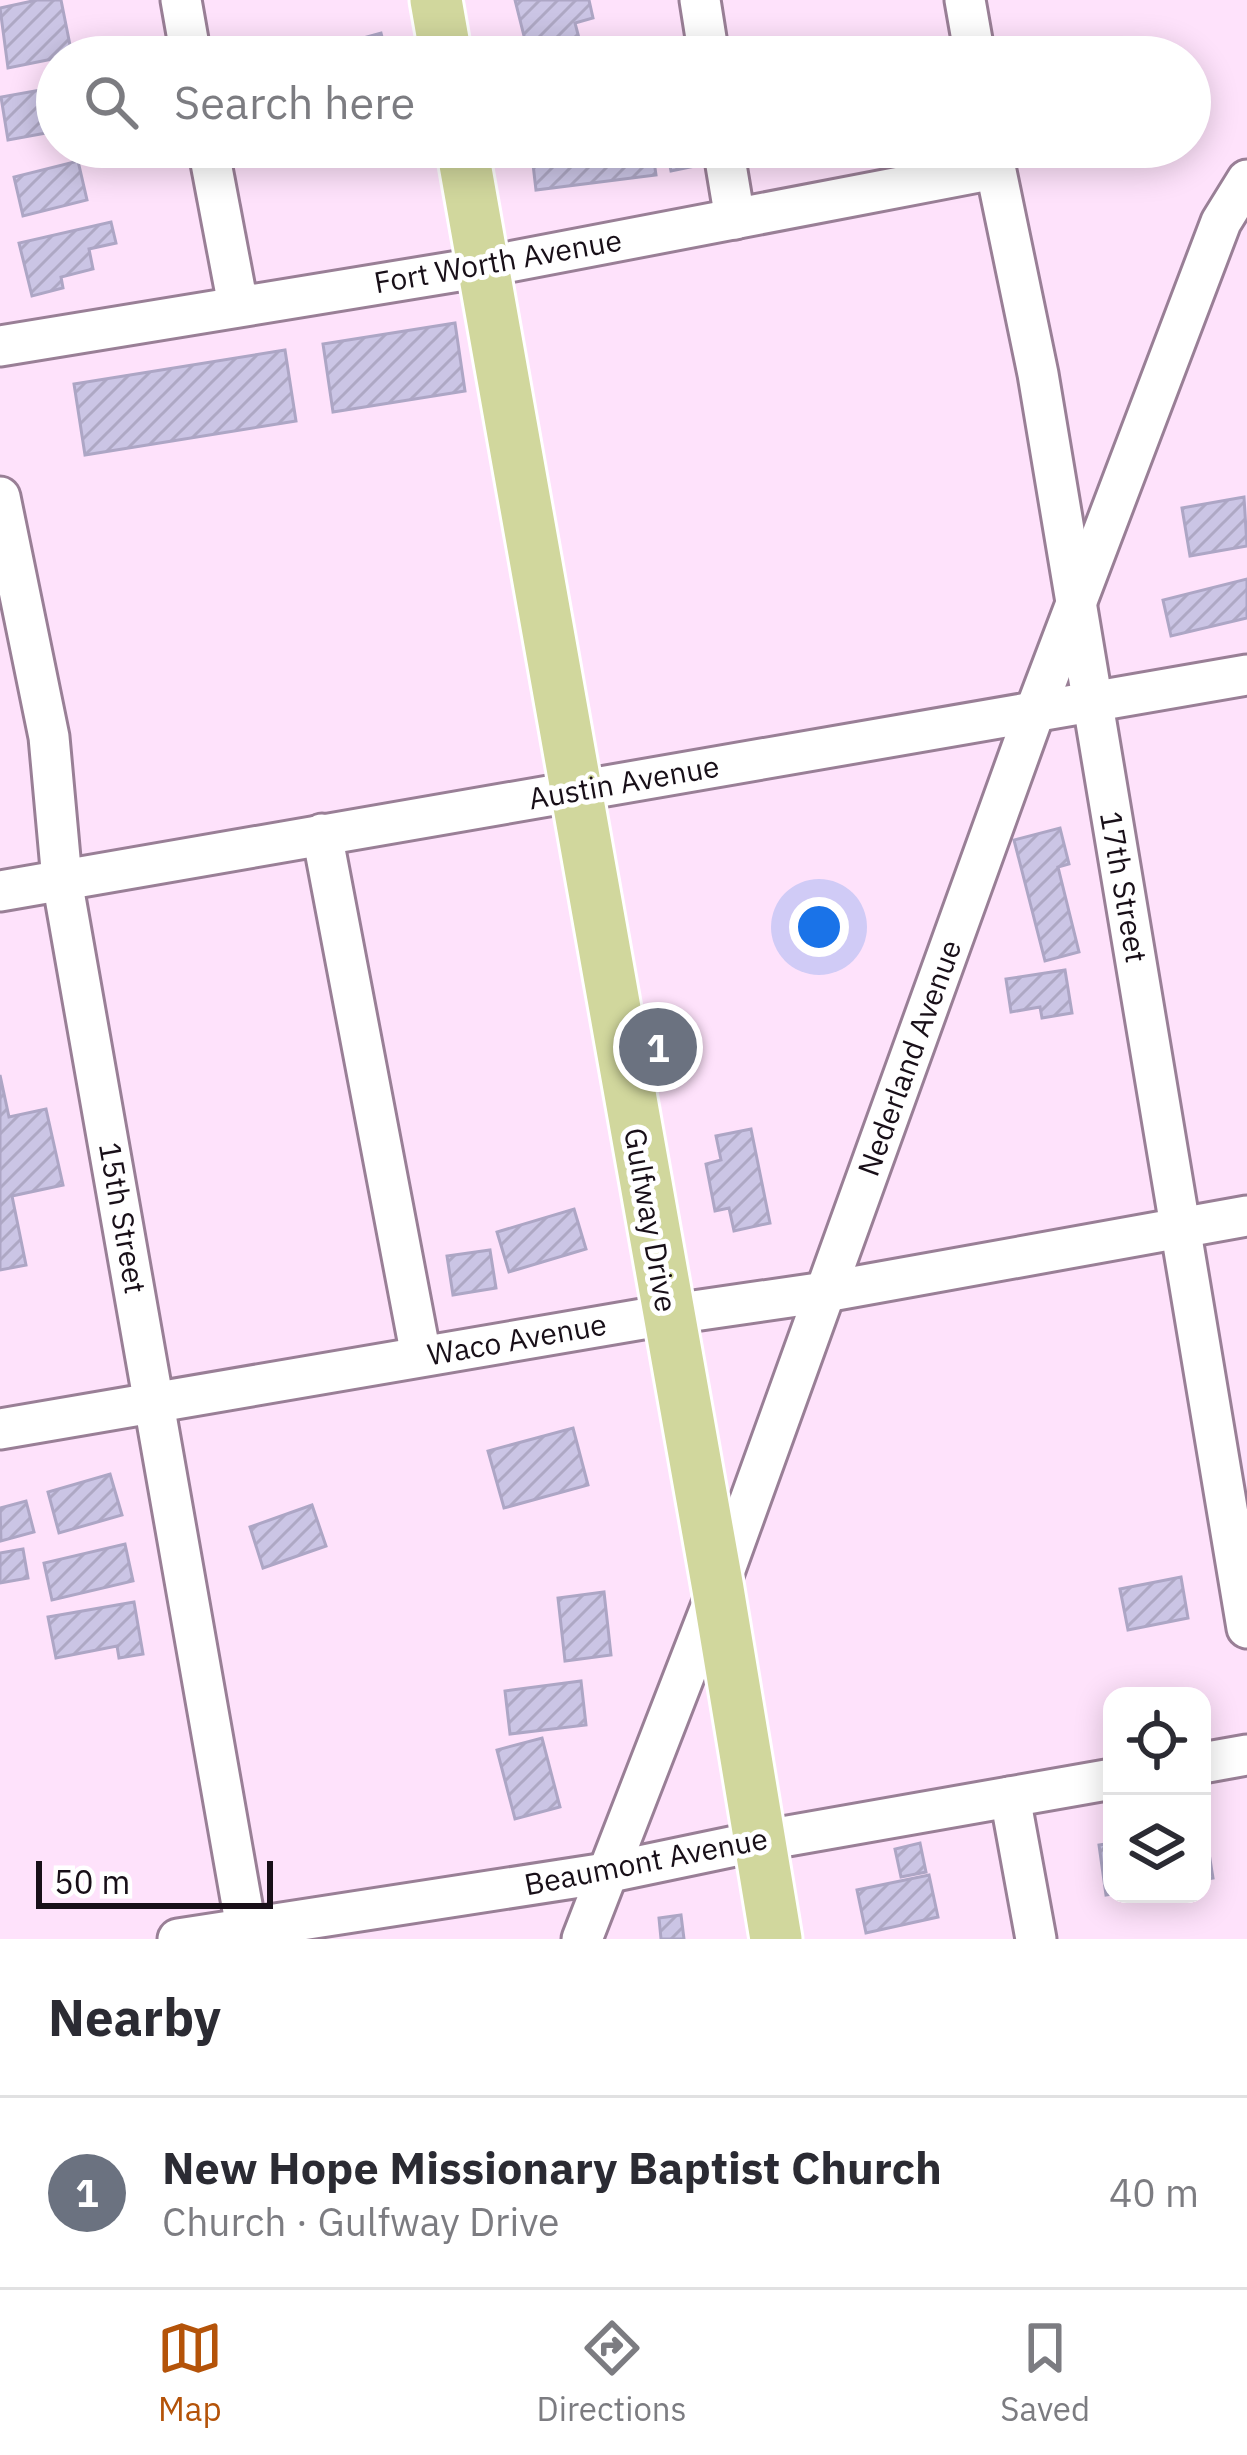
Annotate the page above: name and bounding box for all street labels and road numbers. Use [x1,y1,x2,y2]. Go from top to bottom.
street label: Fort Worth Avenue [371,220,625,301]
street label: Austin Avenue [525,746,722,817]
street label: 17th Street [1092,808,1157,965]
street label: Nederland Avenue [848,934,969,1181]
street label: Gulfway Drive [616,1125,687,1315]
street label: 15th Street [91,1139,156,1296]
street label: Waco Avenue [424,1304,609,1373]
street label: Beaumont Avenue [521,1818,771,1903]

